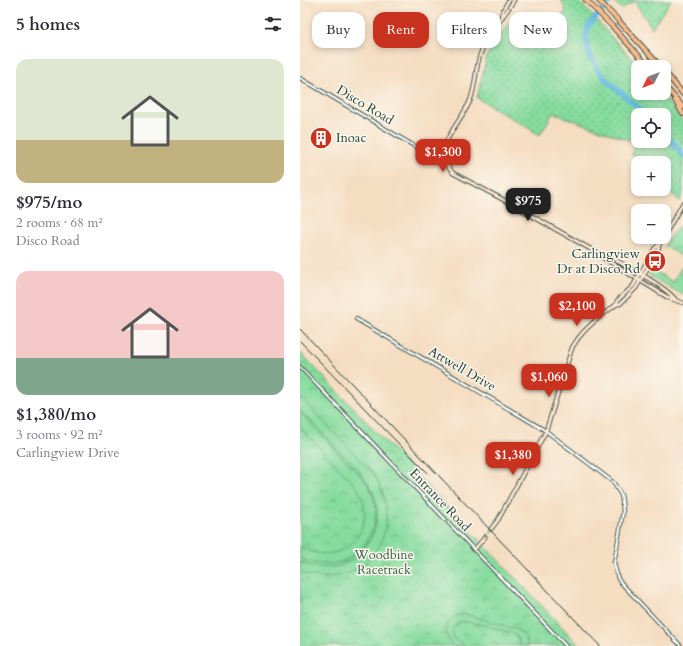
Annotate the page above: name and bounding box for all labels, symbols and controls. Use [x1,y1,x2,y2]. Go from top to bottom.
chip: Buy [312,12,365,48]
chip: Rent [373,12,429,48]
chip: Filters [437,12,501,48]
chip: New [509,12,567,48]
text: 5 homes [16,13,80,36]
icon: filters [262,13,284,35]
north arrow [631,60,671,100]
map controls [631,60,671,244]
street label: Disco Road [333,81,397,129]
icon: home [114,85,186,157]
button: locate [631,108,671,148]
building icon: Inoac [308,125,334,151]
place label: Inoac [336,129,366,147]
pin: $1,300 [410,139,476,173]
text: $1,300 [424,143,462,161]
button: + [631,156,671,196]
pin: $975 [504,188,552,222]
text: $975/mo [16,191,82,214]
text: $975 [515,192,541,210]
button: − [631,204,671,244]
text: 2 rooms · 68 m² [16,214,103,232]
text: Disco Road [16,232,80,250]
place label: Carlingview Dr at Disco Rd [557,245,641,278]
bus stop icon: Carlingview Dr at Disco Rd [642,248,668,274]
pin: $2,100 [544,293,610,327]
icon: home [114,297,186,369]
text: $2,100 [558,297,596,315]
street label: Attwell Drive [425,342,499,396]
pin: $1,060 [516,364,582,398]
text: $1,060 [530,368,568,386]
text: $1,380/mo [16,403,96,426]
text: 3 rooms · 92 m² [16,426,103,444]
pin: $1,380 [480,442,546,476]
text: Carlingview Drive [16,444,119,462]
text: $1,380 [494,446,532,464]
street label: Entrance Road [405,465,475,535]
park label: Woodbine Racetrack [353,546,414,579]

